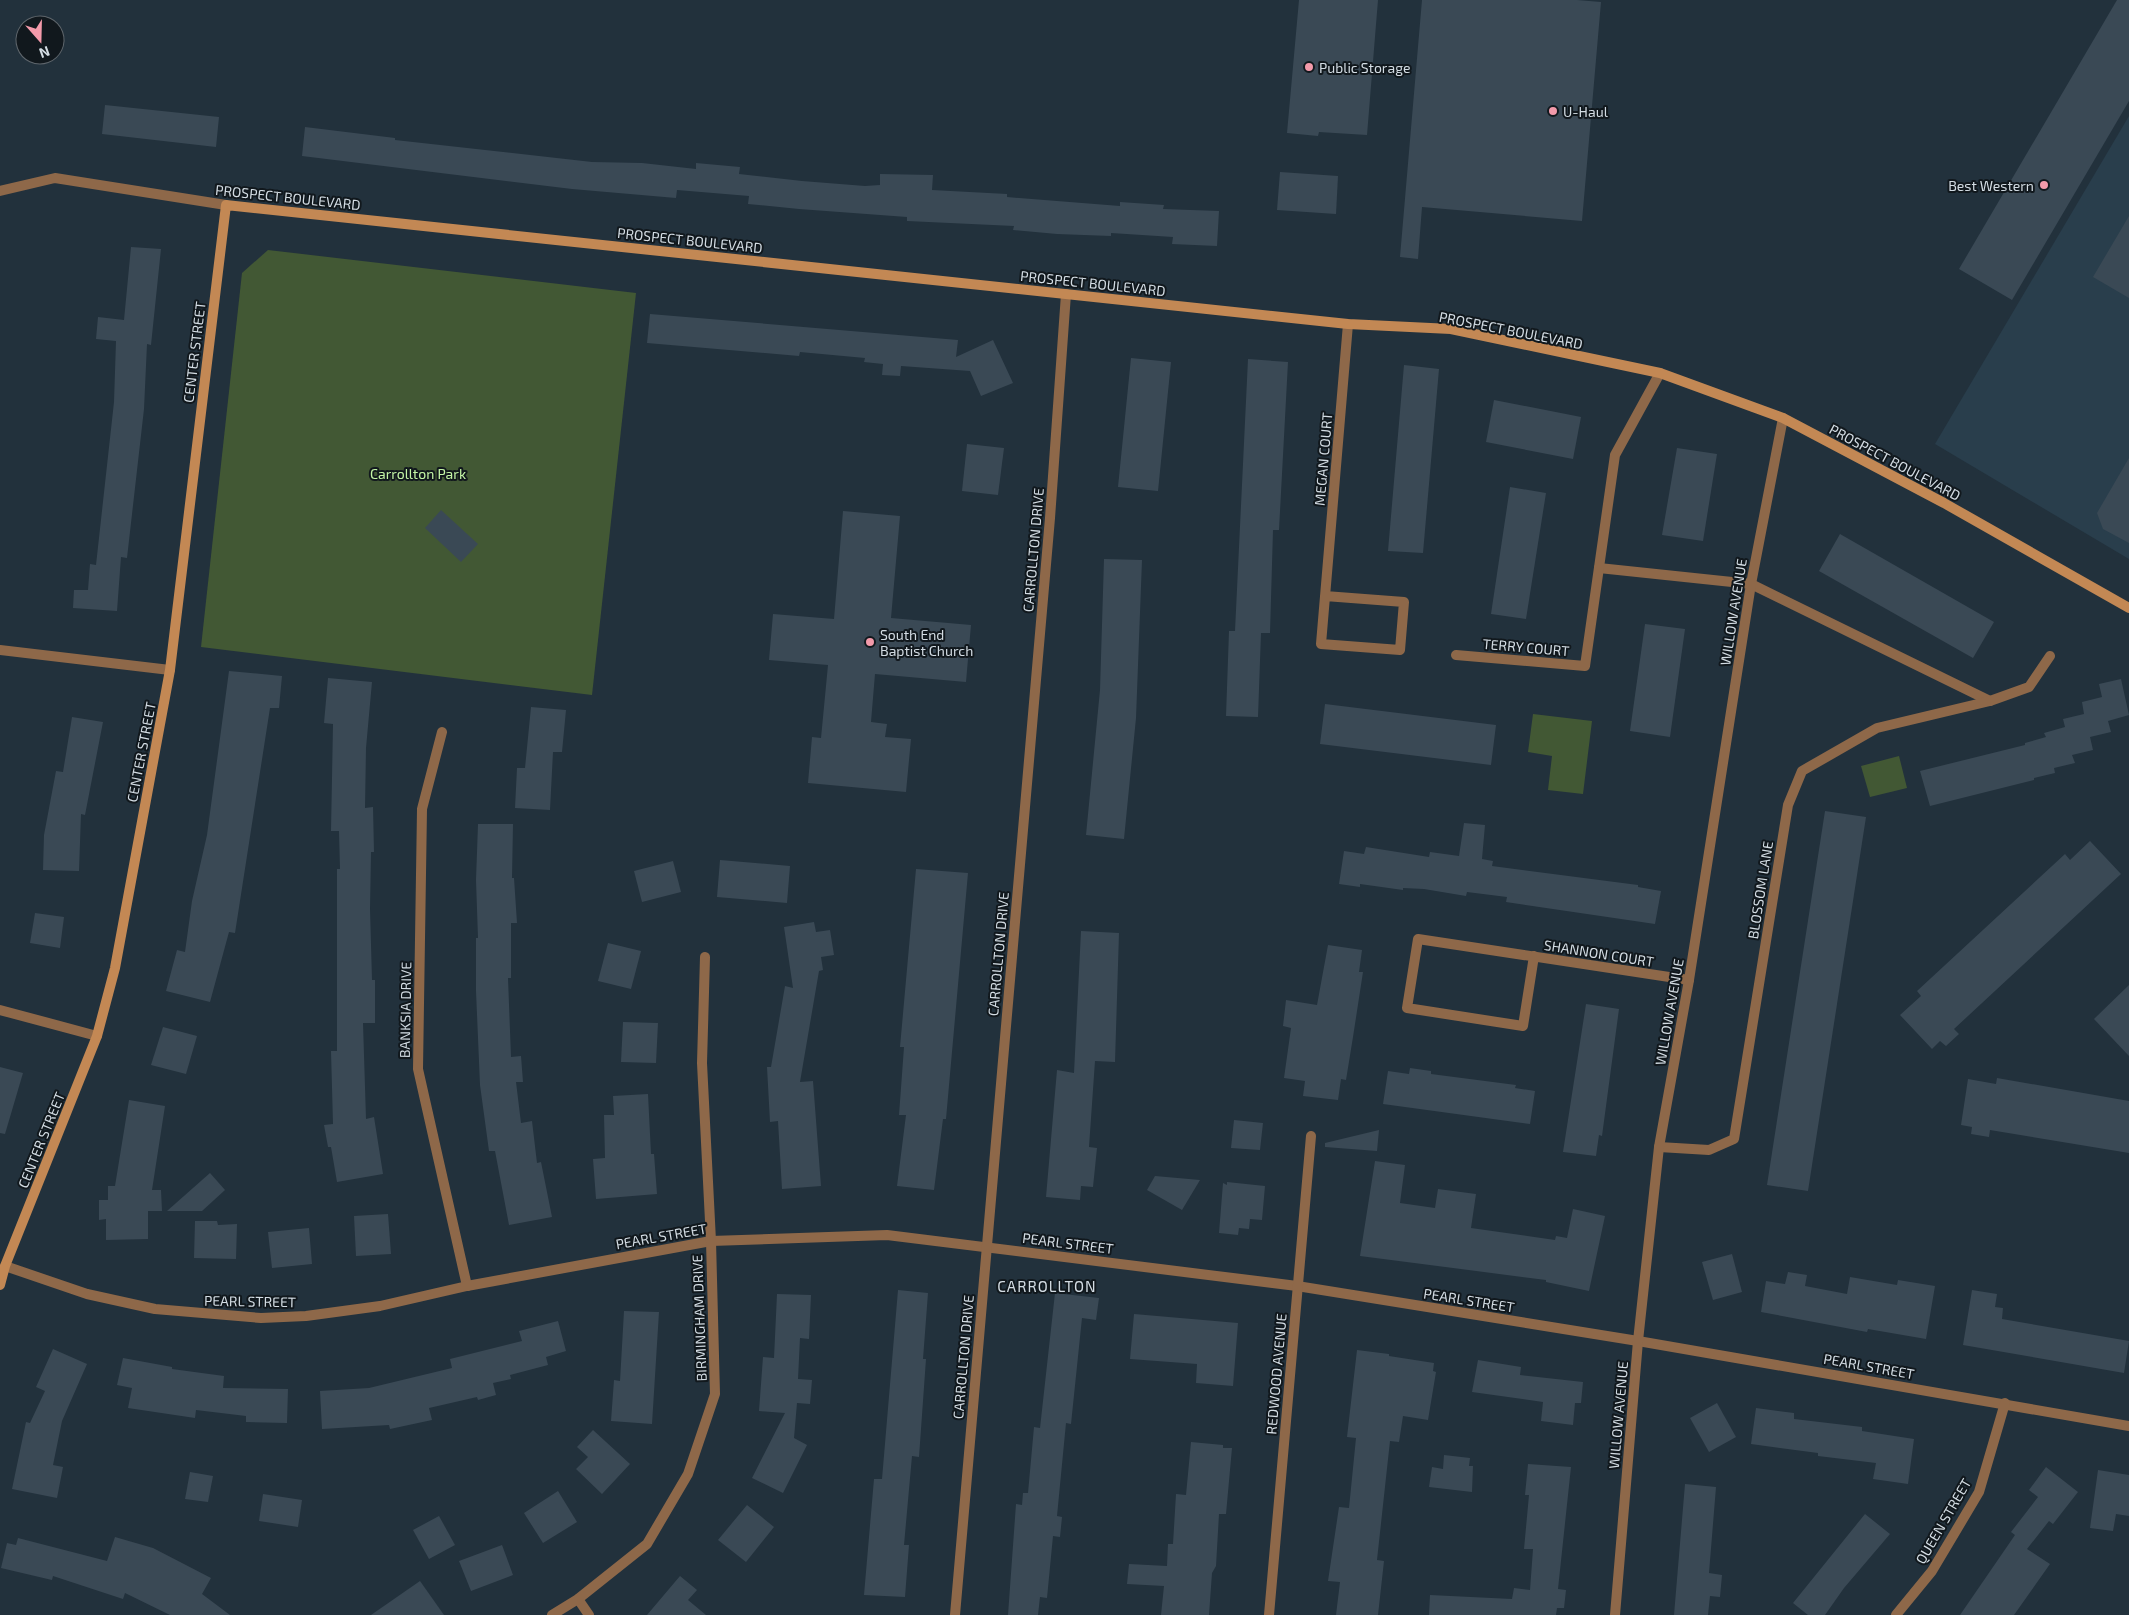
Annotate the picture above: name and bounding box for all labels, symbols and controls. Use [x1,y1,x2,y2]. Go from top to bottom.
north arrow [15,15,65,65]
text: N [37,43,52,62]
place label: Public Storage [1319,59,1410,76]
marker: Public Storage [1303,61,1315,73]
place label: U-Haul [1563,103,1609,120]
marker: U-Haul [1547,105,1559,117]
place label: Best Western [1948,177,2034,194]
marker: Best Western [2038,179,2050,191]
street label: PROSPECT BOULEVARD [214,181,362,213]
street label: PROSPECT BOULEVARD [616,224,764,256]
street label: PROSPECT BOULEVARD [1019,267,1167,299]
street label: CENTER STREET [179,300,209,404]
street label: PROSPECT BOULEVARD [1438,308,1584,352]
street label: MEGAN COURT [1310,412,1336,506]
street label: PROSPECT BOULEVARD [1826,420,1964,504]
park label: Carrollton Park [370,465,466,482]
street label: CARROLLTON DRIVE [1019,487,1047,613]
street label: WILLOW AVENUE [1716,557,1750,667]
place label: South End Baptist Church [880,626,973,659]
street label: TERRY COURT [1482,635,1570,659]
marker: South End Baptist Church [864,636,876,648]
street label: CENTER STREET [123,700,159,804]
street label: BLOSSOM LANE [1744,840,1776,940]
street label: CARROLLTON DRIVE [984,891,1012,1017]
street label: SHANNON COURT [1543,936,1655,970]
street label: WILLOW AVENUE [1651,957,1687,1067]
street label: BANKSIA DRIVE [396,961,414,1058]
street label: CENTER STREET [14,1090,68,1190]
street label: PEARL STREET [614,1220,708,1252]
street label: PEARL STREET [1021,1229,1115,1257]
street label: BIRMINGHAM DRIVE [688,1254,710,1382]
district label: CARROLLTON [997,1277,1097,1295]
street label: PEARL STREET [1422,1284,1516,1316]
street label: PEARL STREET [204,1292,296,1310]
street label: CARROLLTON DRIVE [949,1294,977,1420]
street label: REDWOOD AVENUE [1262,1313,1290,1435]
street label: PEARL STREET [1822,1350,1916,1382]
street label: WILLOW AVENUE [1605,1360,1631,1470]
street label: QUEEN STREET [1912,1475,1974,1567]

